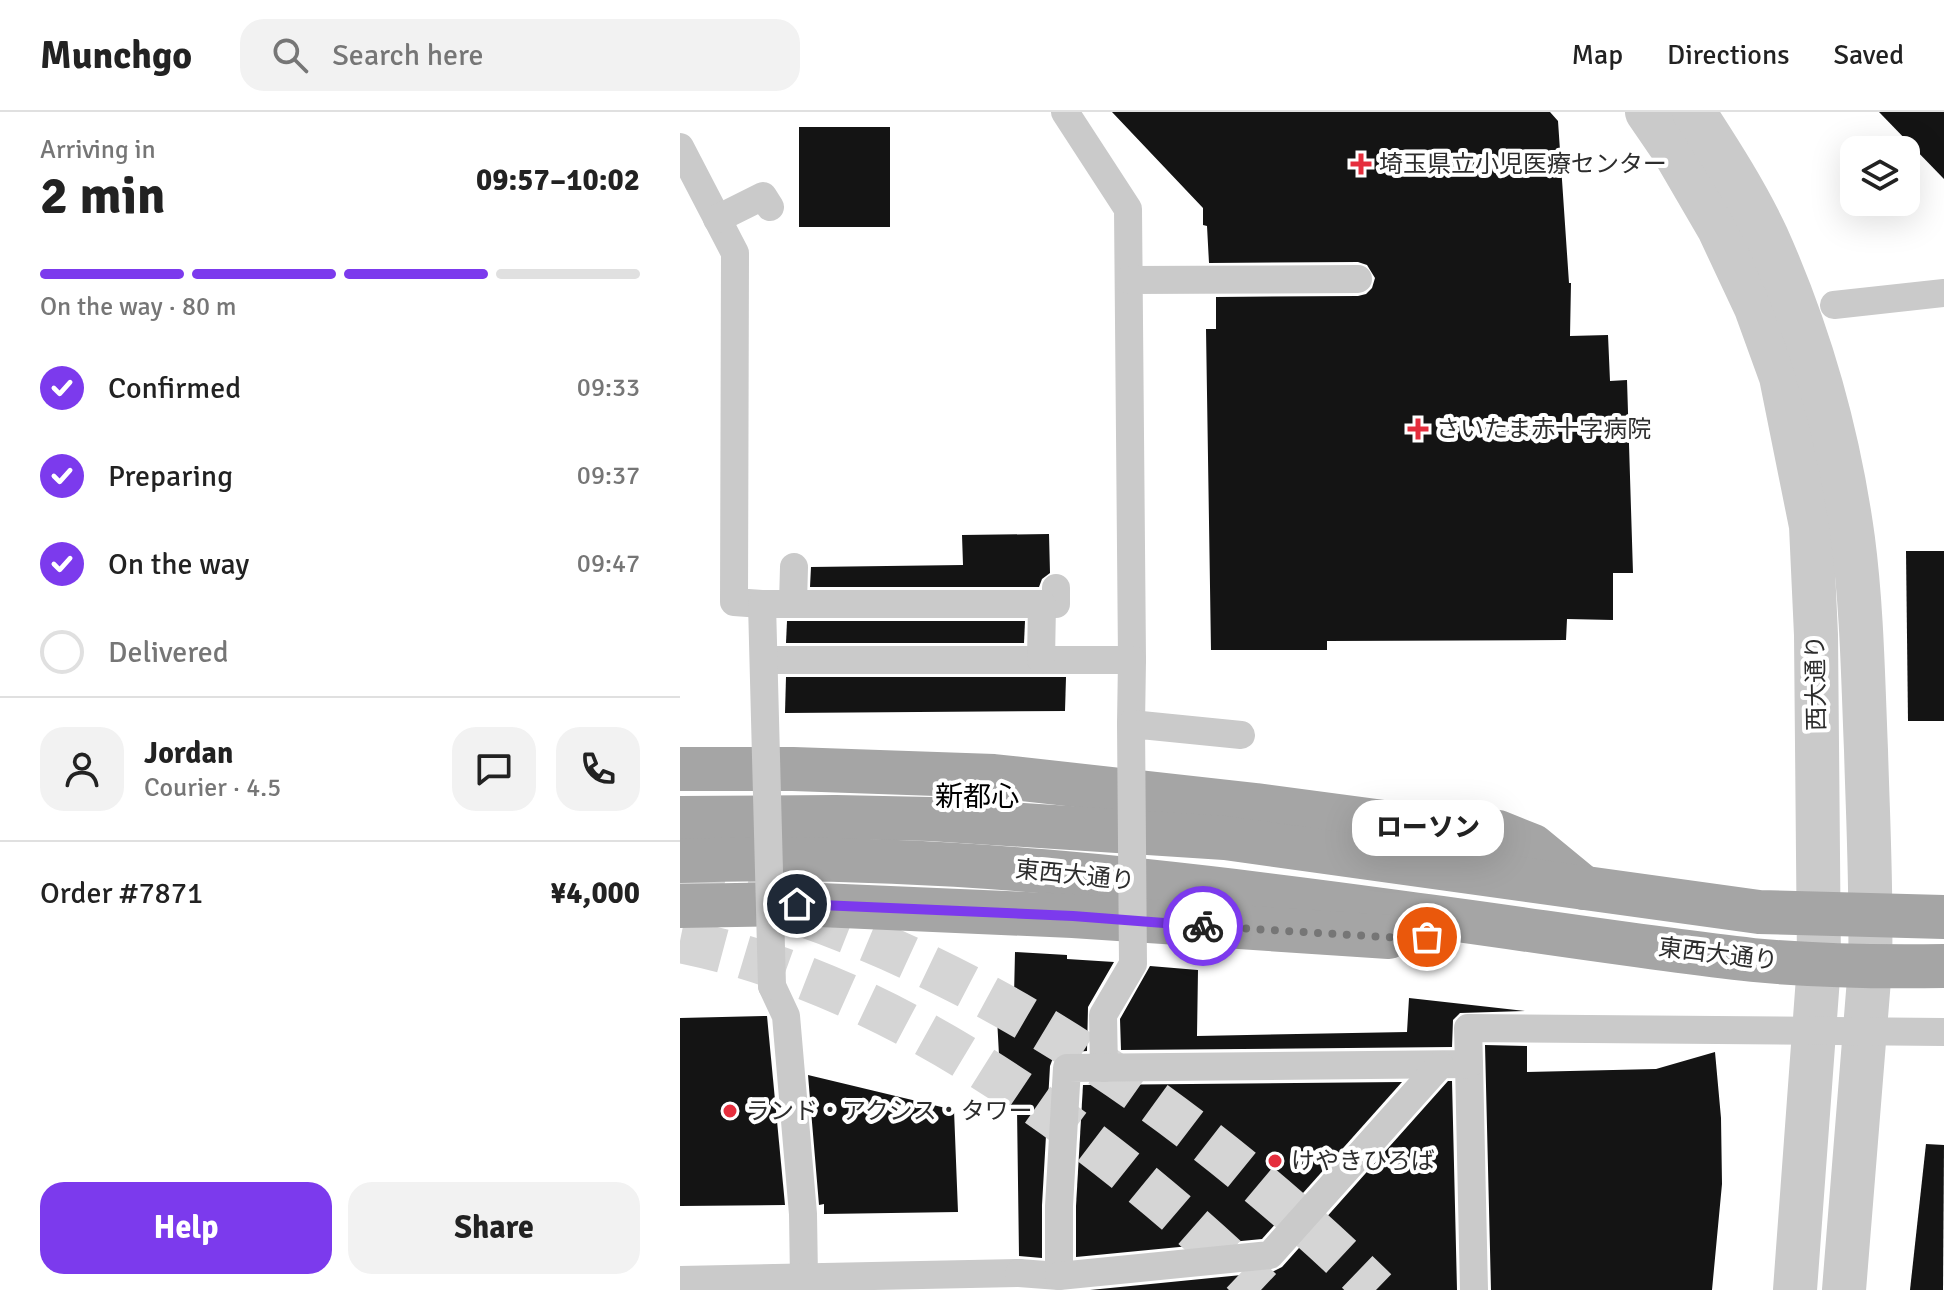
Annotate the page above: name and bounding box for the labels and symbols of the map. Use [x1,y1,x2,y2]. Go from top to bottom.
place label: 埼玉県立小児医療センター [1379,149,1667,179]
marker: 埼玉県立小児医療センター [1350,153,1372,175]
place label: さいたま赤十字病院 [1436,414,1651,444]
marker: さいたま赤十字病院 [1407,418,1429,440]
street label: 西大通り [1800,635,1832,731]
district label: 新都心 [935,780,1019,814]
callout: ローソン [1351,801,1503,857]
street label: 東西大通り [1014,854,1136,896]
pin [763,870,831,938]
courier [1163,886,1243,966]
pin [1393,903,1461,971]
street label: 東西大通り [1657,932,1779,976]
place label: ランド・アクシス・タワー [746,1096,1033,1126]
marker: ランド・アクシス・タワー [721,1102,739,1120]
place label: けやきひろば [1291,1146,1435,1176]
marker: けやきひろば [1266,1152,1284,1170]

